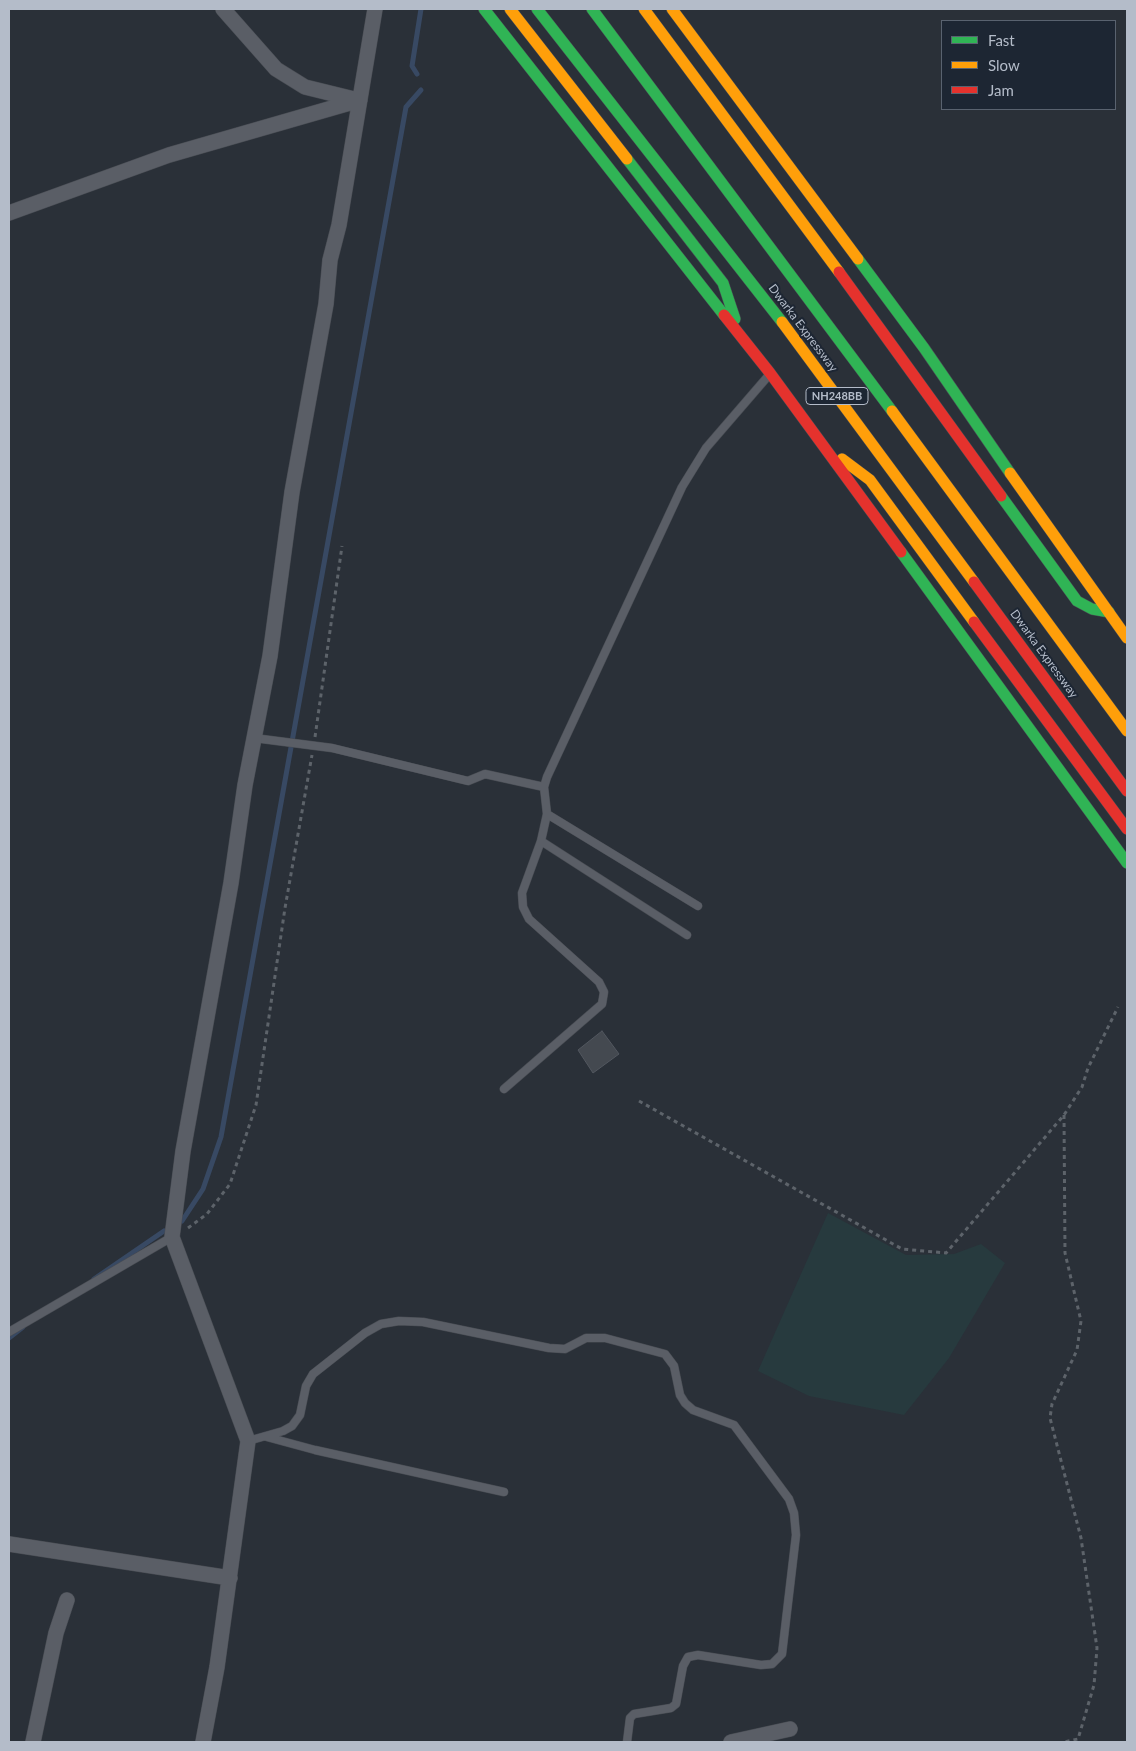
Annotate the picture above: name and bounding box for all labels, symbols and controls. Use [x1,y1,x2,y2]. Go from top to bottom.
legend [941,20,1116,110]
text: Fast [988,31,1015,49]
text: Slow [988,56,1020,74]
text: Jam [988,81,1014,99]
street label: Dwarka Expressway [765,281,841,375]
road number: NH248BB [806,388,868,404]
street label: Dwarka Expressway [1007,607,1081,701]

